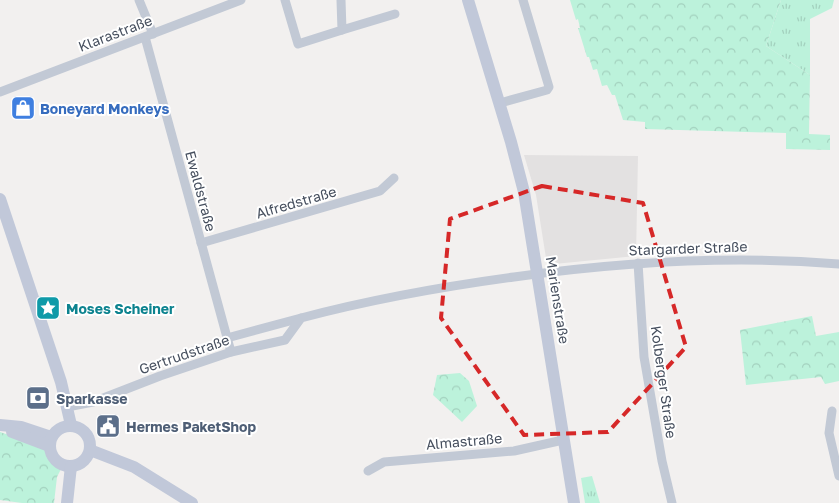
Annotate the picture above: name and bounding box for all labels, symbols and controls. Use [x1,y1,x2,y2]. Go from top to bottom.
street label: Klarastraße [76,11,154,55]
shop icon: Boneyard Monkeys [10,95,36,121]
place label: Boneyard Monkeys [40,100,170,117]
street label: Ewaldstraße [182,149,220,233]
street label: Alfredstraße [254,182,338,222]
street label: Stargarder Straße [628,237,748,259]
street label: Marienstraße [543,255,573,345]
place icon: Moses Scheiner [35,295,61,321]
place label: Moses Scheiner [66,300,175,317]
street label: Kolberger Straße [648,324,680,440]
street label: Gertrudstraße [137,331,231,377]
bank icon: Sparkasse [25,385,51,411]
place label: Sparkasse [56,390,128,407]
public building icon: Hermes PaketShop [95,413,121,439]
place label: Hermes PaketShop [126,418,256,435]
street label: Almastraße [425,429,503,453]

